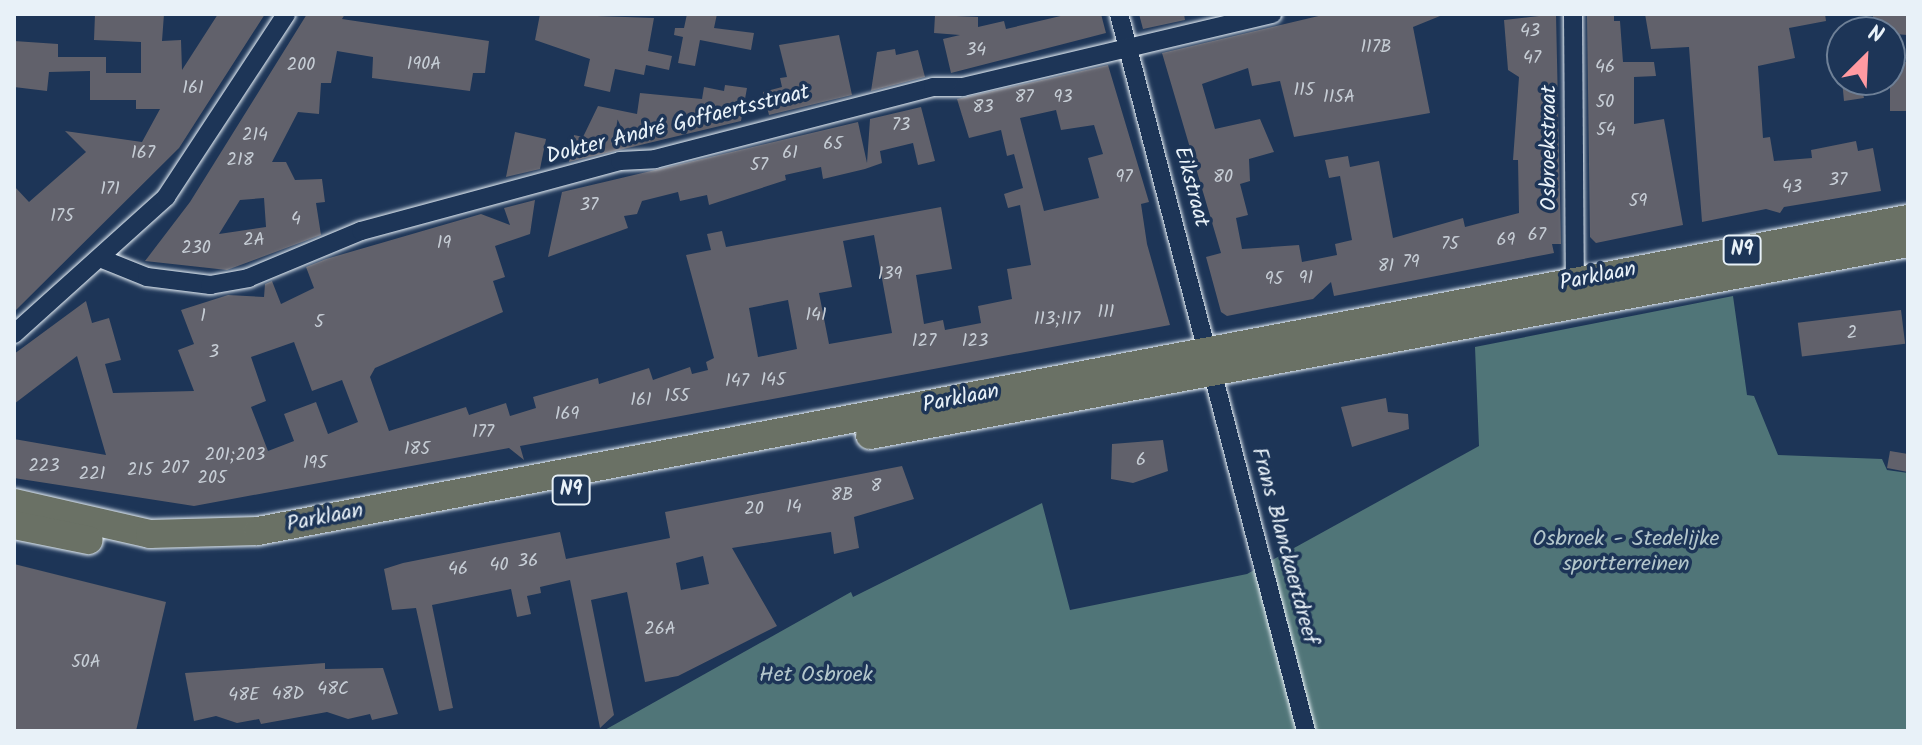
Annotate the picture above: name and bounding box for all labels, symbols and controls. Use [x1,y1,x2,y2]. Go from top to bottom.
north arrow [1826,16,1906,96]
text: N [1862,17,1889,54]
house number: 43 [1520,21,1540,43]
house number: 117B [1360,37,1392,59]
house number: 34 [966,40,986,62]
house number: 47 [1523,48,1541,70]
house number: 190A [407,54,441,76]
house number: 200 [287,55,315,77]
house number: 46 [1595,57,1615,79]
house number: 161 [182,78,204,100]
street label: Dokter André Goffaertsstraat [544,79,812,171]
house number: 115 [1294,80,1314,102]
street label: Osbroekstraat [1537,85,1563,211]
house number: 87 [1014,87,1034,109]
house number: 93 [1053,87,1073,109]
house number: 115A [1323,87,1355,109]
house number: 50 [1596,92,1614,114]
house number: 83 [972,97,994,119]
house number: 73 [892,115,910,137]
house number: 54 [1596,120,1616,142]
house number: 214 [242,125,268,147]
house number: 65 [823,134,843,156]
house number: 167 [131,143,155,165]
house number: 61 [782,143,798,165]
street label: Eikstraat [1168,144,1214,230]
house number: 218 [227,150,253,172]
house number: 57 [750,155,768,177]
house number: 97 [1115,167,1133,189]
house number: 80 [1213,167,1233,189]
house number: 37 [1829,170,1847,192]
house number: 43 [1782,177,1802,199]
house number: 171 [100,179,120,201]
house number: 59 [1629,191,1647,213]
house number: 37 [580,195,598,217]
house number: 175 [50,206,74,228]
house number: 4 [291,209,301,231]
house number: 67 [1528,225,1546,247]
house number: 2A [243,230,265,252]
house number: 69 [1497,230,1515,252]
house number: 19 [437,233,451,255]
house number: 75 [1441,234,1459,256]
road number: N9 [1722,234,1762,266]
house number: 230 [181,238,211,260]
house number: 79 [1402,252,1420,274]
house number: 81 [1378,256,1394,278]
street label: Parklaan [1557,257,1639,297]
house number: 139 [878,264,902,286]
house number: 91 [1299,268,1313,290]
house number: 95 [1265,269,1283,291]
house number: 111 [1098,302,1114,324]
house number: 141 [805,305,827,327]
house number: 1 [200,306,206,328]
house number: 113;117 [1034,309,1080,331]
house number: 5 [314,312,324,334]
house number: 2 [1847,323,1857,345]
house number: 127 [912,331,936,353]
house number: 123 [962,331,988,353]
house number: 3 [209,342,219,364]
house number: 145 [760,370,786,392]
house number: 147 [725,371,749,393]
street label: Parklaan [920,379,1002,419]
house number: 155 [665,386,689,408]
house number: 161 [630,390,652,412]
house number: 169 [555,404,579,426]
house number: 177 [472,422,494,444]
house number: 185 [404,439,430,461]
house number: 201;203 [205,445,265,467]
street label: Frans Blanckaertdreef [1245,445,1323,647]
house number: 6 [1136,450,1146,472]
house number: 195 [303,453,327,475]
house number: 223 [28,456,60,478]
house number: 207 [161,458,189,480]
house number: 215 [127,460,153,482]
house number: 221 [79,464,105,486]
house number: 205 [197,468,227,490]
road number: N9 [551,474,591,506]
house number: 8 [871,476,881,498]
house number: 8B [831,485,853,507]
house number: 14 [786,497,802,519]
street label: Parklaan [284,498,366,538]
house number: 20 [744,499,764,521]
park label: Osbroek - Stedelijke sportterreinen [1532,526,1720,578]
house number: 36 [518,551,538,573]
house number: 40 [490,555,508,577]
house number: 46 [448,559,468,581]
house number: 26A [644,619,676,641]
house number: 50A [71,652,101,674]
park label: Het Osbroek [759,663,873,689]
house number: 48C [317,679,349,701]
house number: 48D [272,684,304,706]
house number: 48E [228,685,260,707]

